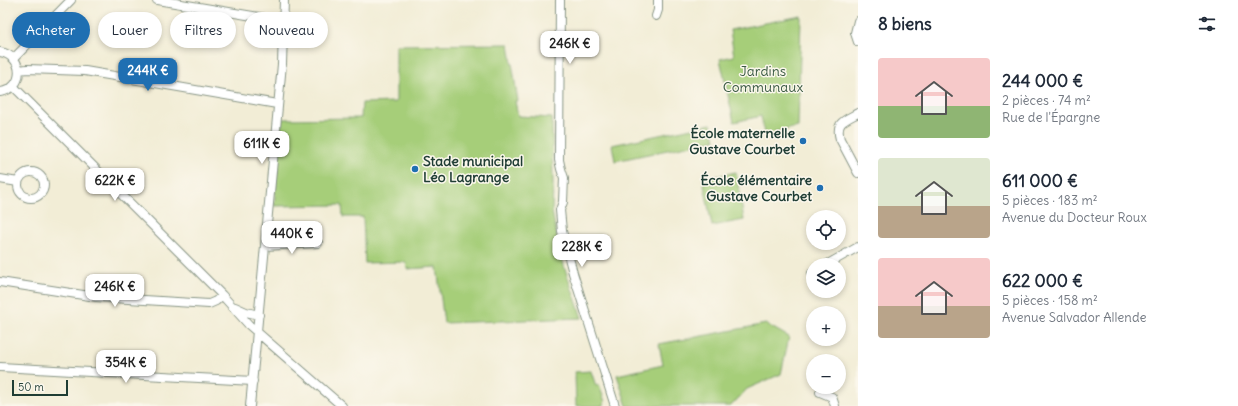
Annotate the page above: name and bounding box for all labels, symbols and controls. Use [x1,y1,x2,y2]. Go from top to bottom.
chip: Acheter [12,12,90,48]
chip: Louer [98,12,162,48]
chip: Filtres [170,12,236,48]
chip: Nouveau [244,12,328,48]
text: 8 biens [878,13,932,35]
icon: filters [1196,13,1218,35]
pin: 246K € [537,31,603,65]
text: 246K € [549,35,591,52]
pin: 244K € [115,58,181,92]
text: 244K € [127,62,169,79]
park label: Jardins Communaux [723,62,803,96]
text: 244 000 € [1002,70,1083,92]
icon: home [910,74,958,122]
text: 2 pièces · 74 m² [1002,92,1091,109]
text: Rue de l'Épargne [1002,109,1100,126]
place label: École maternelle Gustave Courbet [689,124,795,158]
pin: 611K € [229,131,295,165]
text: 611K € [243,135,281,152]
marker: École maternelle Gustave Courbet [798,136,808,146]
place label: Stade municipal Léo Lagrange [423,152,523,186]
marker: Stade municipal Léo Lagrange [410,164,420,174]
pin: 622K € [82,168,148,202]
text: 611 000 € [1002,170,1078,192]
place label: École élémentaire Gustave Courbet [700,171,812,205]
text: 622K € [94,172,136,189]
icon: home [910,174,958,222]
marker: École élémentaire Gustave Courbet [815,183,825,193]
text: 5 pièces · 183 m² [1002,192,1098,209]
text: Avenue du Docteur Roux [1002,209,1147,226]
map controls [806,210,846,394]
button: locate [806,210,846,250]
pin: 440K € [259,221,325,255]
text: 440K € [270,225,314,242]
pin: 228K € [549,234,615,268]
text: 228K € [561,238,603,255]
button: layers [806,258,846,298]
text: 622 000 € [1002,270,1083,292]
pin: 246K € [82,274,148,308]
icon: home [910,274,958,322]
text: 246K € [94,278,136,295]
text: 5 pièces · 158 m² [1002,292,1098,309]
button: + [806,306,846,346]
text: Avenue Salvador Allende [1002,309,1146,326]
pin: 354K € [93,350,159,384]
text: 354K € [105,354,147,371]
button: − [806,354,846,394]
scale bar [12,378,68,397]
text: 50 m [18,380,44,394]

